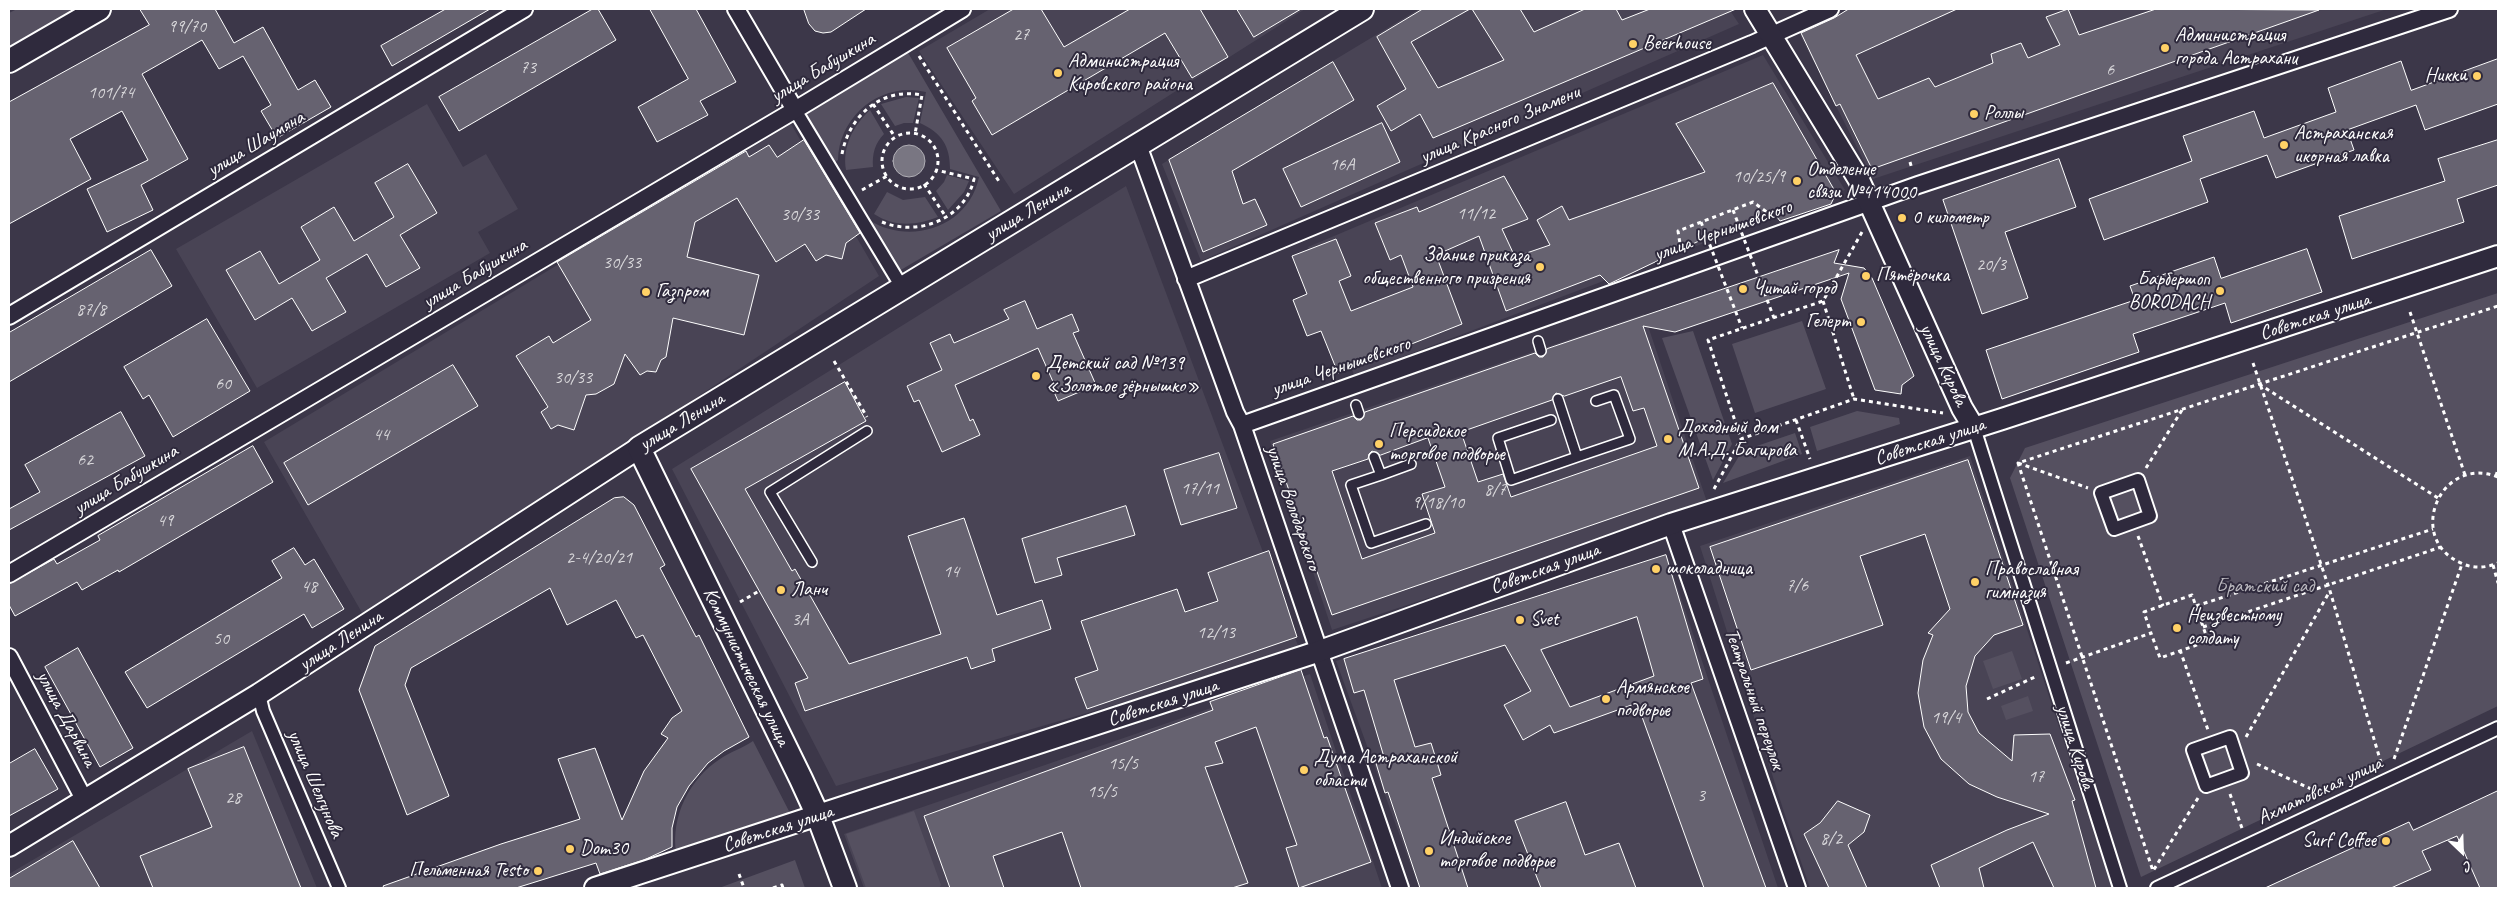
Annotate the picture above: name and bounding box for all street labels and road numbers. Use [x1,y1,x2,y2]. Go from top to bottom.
street label: улица Бабушкина [767,28,879,108]
street label: улица Красного Знамени [1417,81,1583,169]
street label: улица Шаумяна [203,106,309,182]
street label: улица Ленина [981,177,1075,247]
street label: улица Чернышевского [1651,195,1795,267]
street label: улица Бабушкина [419,234,531,314]
street label: Советская улица [2257,288,2373,346]
street label: улица Кирова [1914,320,1972,410]
street label: улица Чернышевского [1269,332,1413,402]
street label: улица Ленина [635,387,729,457]
street label: Советская улица [1872,413,1988,471]
street label: улица Бабушкина [70,440,182,520]
street label: улица Володарского [1260,442,1326,574]
street label: Советская улица [1487,538,1603,600]
street label: Коммунистическая улица [697,584,795,750]
street label: улица Ленина [295,605,387,677]
street label: Театральный переулок [1719,625,1789,773]
street label: улица Дарвина [31,667,101,771]
street label: Советская улица [1105,674,1221,732]
street label: улица Кирова [2050,701,2100,793]
street label: улица Шелгунова [282,727,348,841]
street label: Ахматовская улица [2254,752,2386,830]
street label: Советская улица [720,800,836,858]

